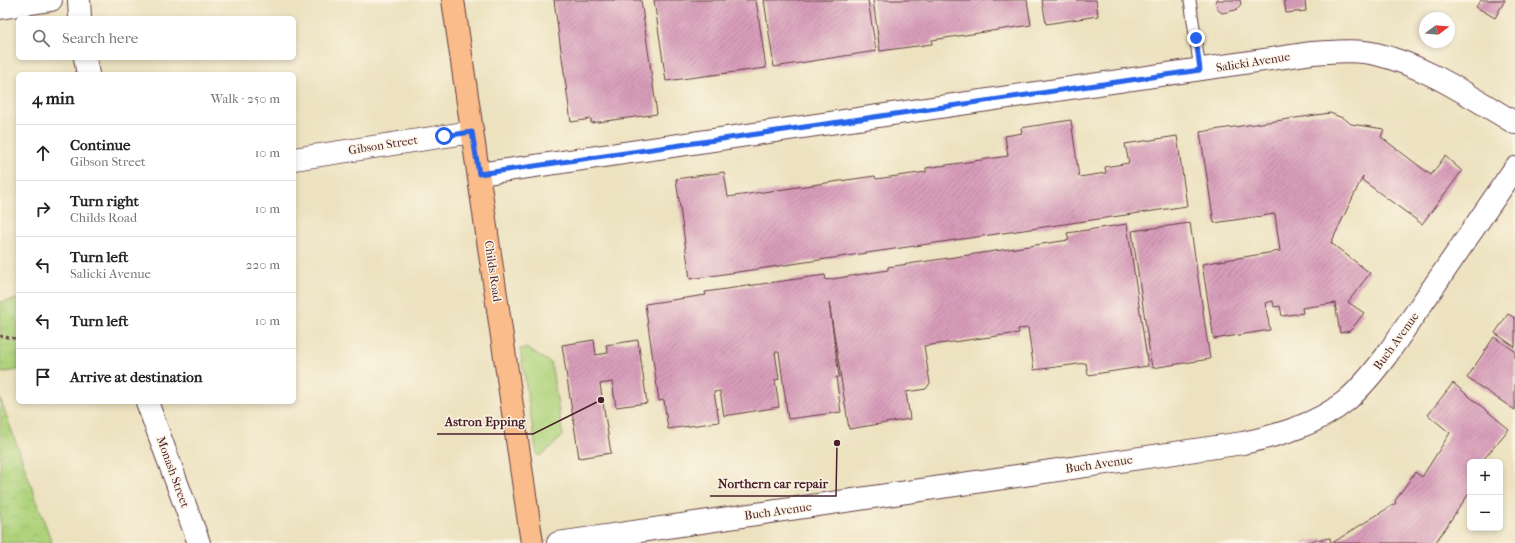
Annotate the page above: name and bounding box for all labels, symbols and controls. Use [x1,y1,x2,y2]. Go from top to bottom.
north arrow [1419,12,1455,48]
search box [16,16,296,60]
icon: search [30,27,52,49]
text: Search here [62,29,138,47]
route end [1187,29,1205,47]
street label: Salicki Avenue [1215,49,1291,75]
text: 4 min [32,88,75,108]
text: Walk · 250 m [211,91,280,106]
route start [435,127,453,145]
street label: Gibson Street [347,133,419,157]
text: Continue [70,136,130,154]
icon: ahead [32,142,54,164]
text: 10 m [255,145,280,160]
text: Gibson Street [70,154,146,169]
text: Turn right [70,192,139,210]
icon: right [32,198,54,220]
text: 10 m [255,201,280,216]
text: Childs Road [70,210,137,225]
street label: Childs Road [482,239,504,303]
text: Turn left [70,248,128,266]
icon: left [32,254,54,276]
text: 220 m [246,257,280,272]
text: Salicki Avenue [70,266,151,281]
street label: Buch Avenue [1370,309,1422,373]
icon: left [32,310,54,332]
text: Turn left [70,312,128,330]
text: 10 m [255,313,280,328]
icon: arrive [32,366,54,388]
text: Arrive at destination [70,368,202,386]
callout: Astron Epping [437,409,533,434]
text: Astron Epping [444,414,526,430]
street label: Monash Street [154,434,193,510]
street label: Buch Avenue [1064,452,1134,476]
map controls [1467,459,1503,531]
button: + [1467,459,1503,495]
callout: Northern car repair [710,471,836,496]
text: Northern car repair [718,476,829,492]
button: − [1467,495,1503,531]
street label: Buch Avenue [743,499,813,523]

